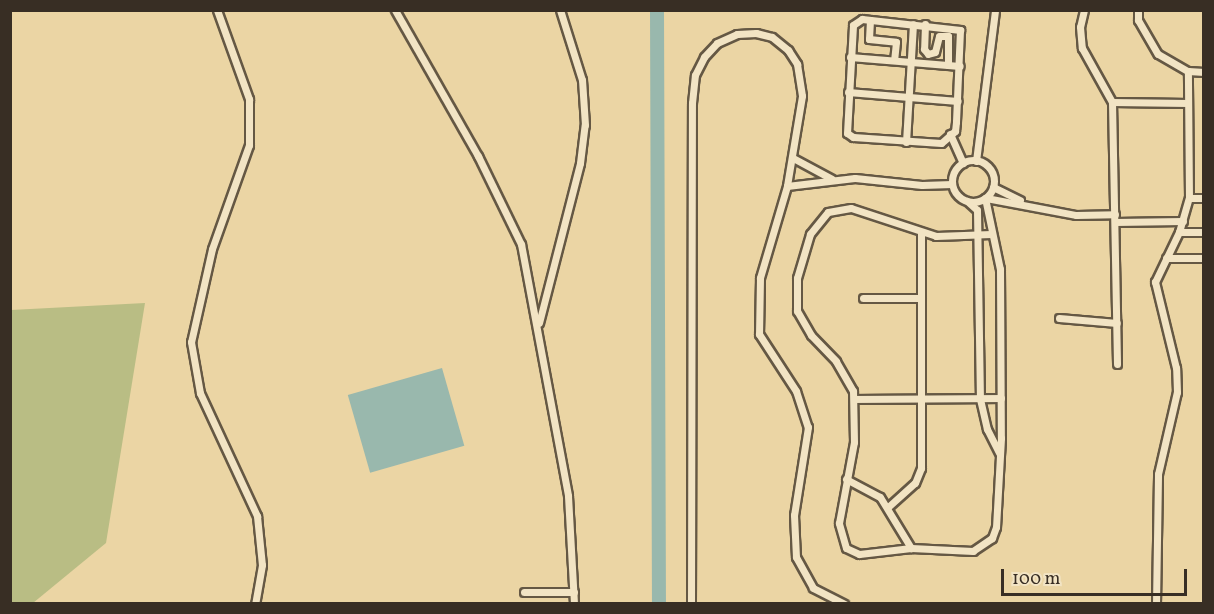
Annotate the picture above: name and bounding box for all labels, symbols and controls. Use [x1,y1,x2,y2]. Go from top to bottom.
scale bar [1004,557,1190,595]
text: 100 m [1012,567,1061,592]

